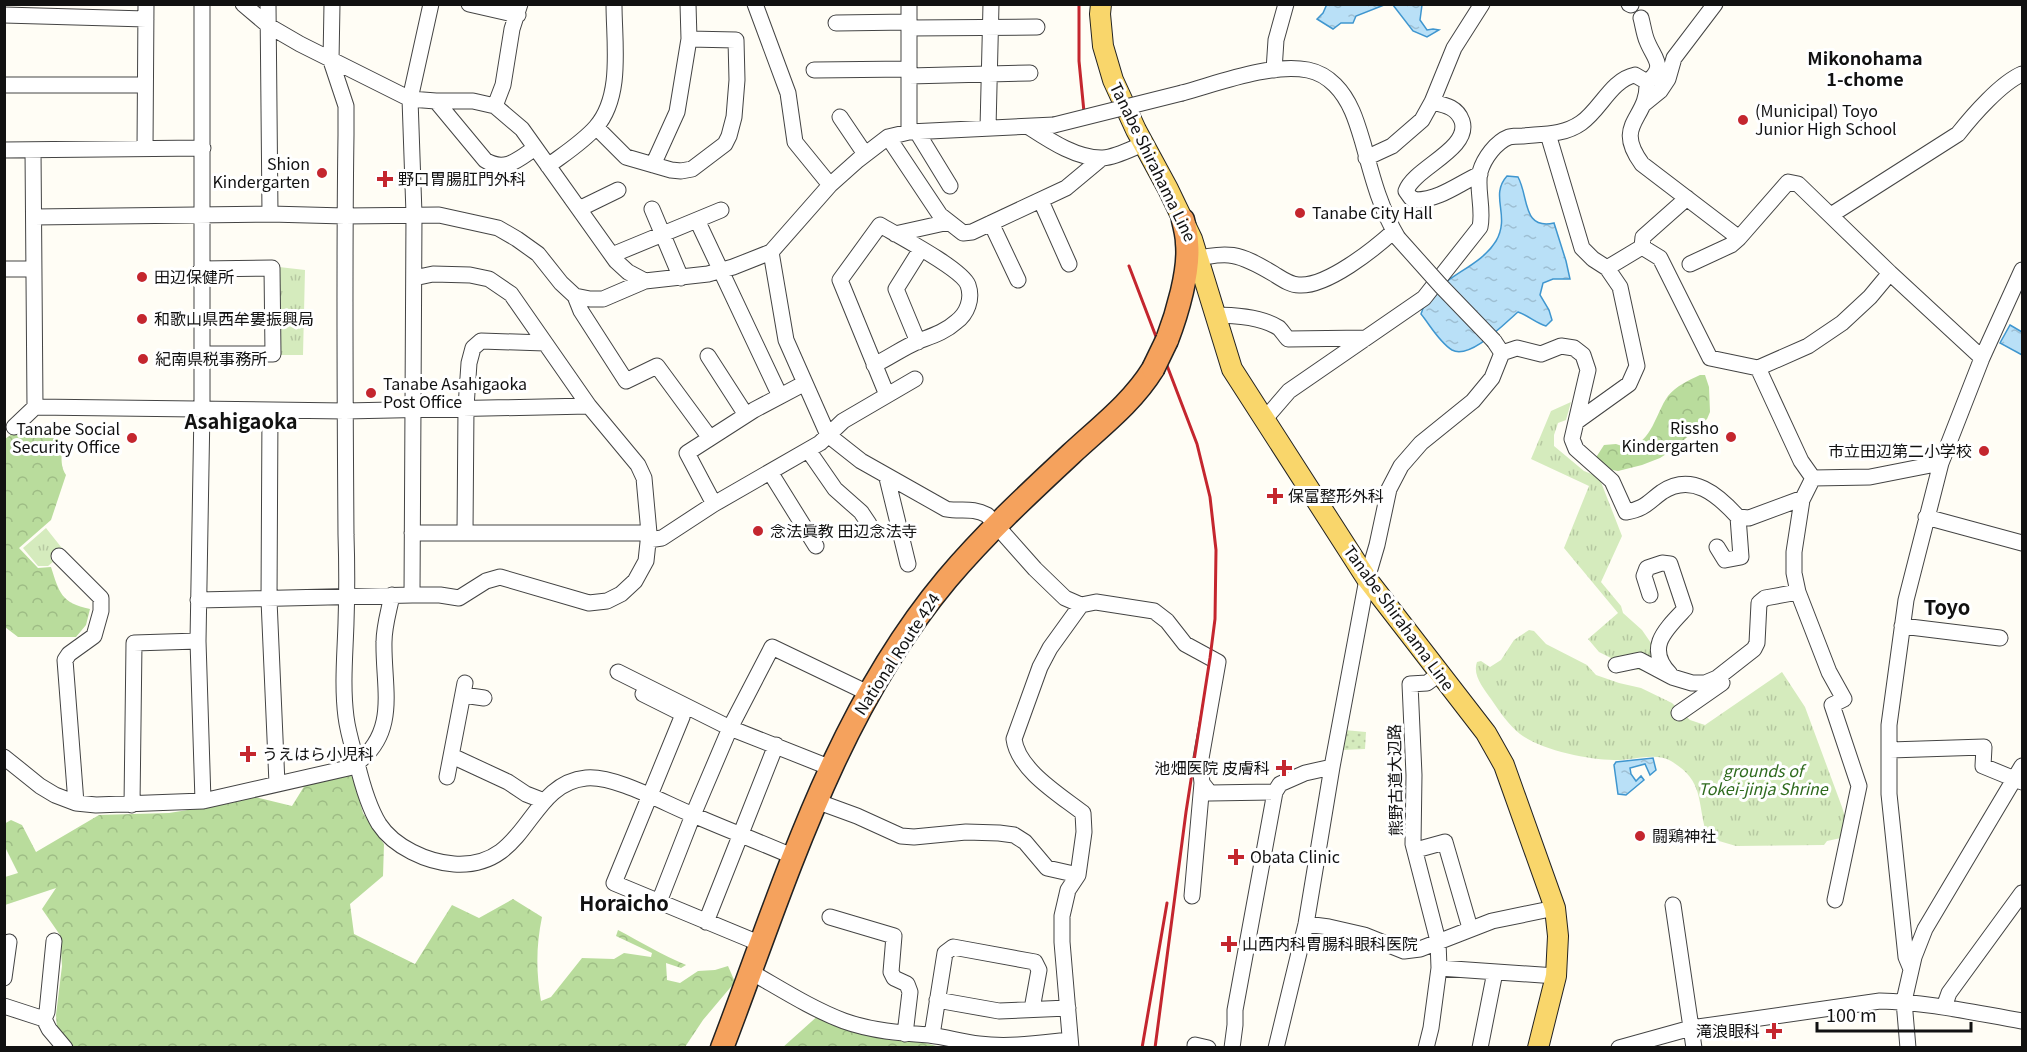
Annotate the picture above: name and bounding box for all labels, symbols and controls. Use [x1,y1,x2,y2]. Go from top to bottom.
district label: Mikonohama 1-chome [1807,44,1923,91]
street label: Tanabe Shirahama Line [1105,78,1203,245]
place label: (Municipal) Toyo Junior High School [1755,98,1897,140]
marker: (Municipal) Toyo Junior High School [1736,113,1750,127]
place label: Shion Kindergarten [212,151,310,193]
marker: Shion Kindergarten [315,166,329,180]
place label: 野口胃腸肛門外科 [398,166,526,190]
marker: 野口胃腸肛門外科 [376,170,394,188]
place label: Tanabe City Hall [1312,200,1433,224]
marker: Tanabe City Hall [1293,206,1307,220]
place label: 田辺保健所 [154,264,234,288]
marker: 田辺保健所 [135,270,149,284]
place label: 和歌山県西牟婁振興局 [154,306,314,330]
marker: 和歌山県西牟婁振興局 [135,312,149,326]
place label: 紀南県税事務所 [155,346,267,370]
marker: 紀南県税事務所 [136,352,150,366]
place label: Tanabe Asahigaoka Post Office [383,371,527,413]
marker: Tanabe Asahigaoka Post Office [364,386,378,400]
district label: Asahigaoka [183,406,298,435]
place label: Rissho Kindergarten [1621,415,1719,457]
place label: Tanabe Social Security Office [12,416,120,458]
marker: Rissho Kindergarten [1724,430,1738,444]
marker: Tanabe Social Security Office [125,431,139,445]
place label: 市立田辺第二小学校 [1828,438,1972,462]
marker: 市立田辺第二小学校 [1977,444,1991,458]
place label: 保富整形外科 [1288,483,1384,507]
marker: 保富整形外科 [1266,487,1284,505]
place label: 念法眞教 田辺念法寺 [770,518,918,542]
marker: 念法眞教 田辺念法寺 [751,524,765,538]
street label: Tanabe Shirahama Line [1339,540,1461,695]
street label: National Route 424 [848,587,945,719]
district label: Toyo [1924,592,1970,621]
street label: 熊野古道大辺路 [1381,724,1407,836]
place label: うえはら小児科 [262,741,374,765]
marker: うえはら小児科 [239,745,257,763]
place label: 池畑医院 皮膚科 [1154,755,1270,779]
park label: grounds of Tokei-jinja Shrine [1698,758,1829,800]
marker: 池畑医院 皮膚科 [1275,759,1293,777]
place label: 闘鶏神社 [1652,823,1716,847]
marker: 闘鶏神社 [1633,829,1647,843]
place label: Obata Clinic [1250,844,1340,868]
marker: Obata Clinic [1227,848,1245,866]
district label: Horaicho [579,888,669,917]
place label: 山西内科胃腸科眼科医院 [1242,931,1418,955]
marker: 山西内科胃腸科眼科医院 [1220,935,1238,953]
scale bar [1817,995,1972,1033]
text: 100 m [1826,1001,1877,1027]
place label: 滝浪眼科 [1696,1018,1760,1042]
marker: 滝浪眼科 [1765,1022,1783,1040]

